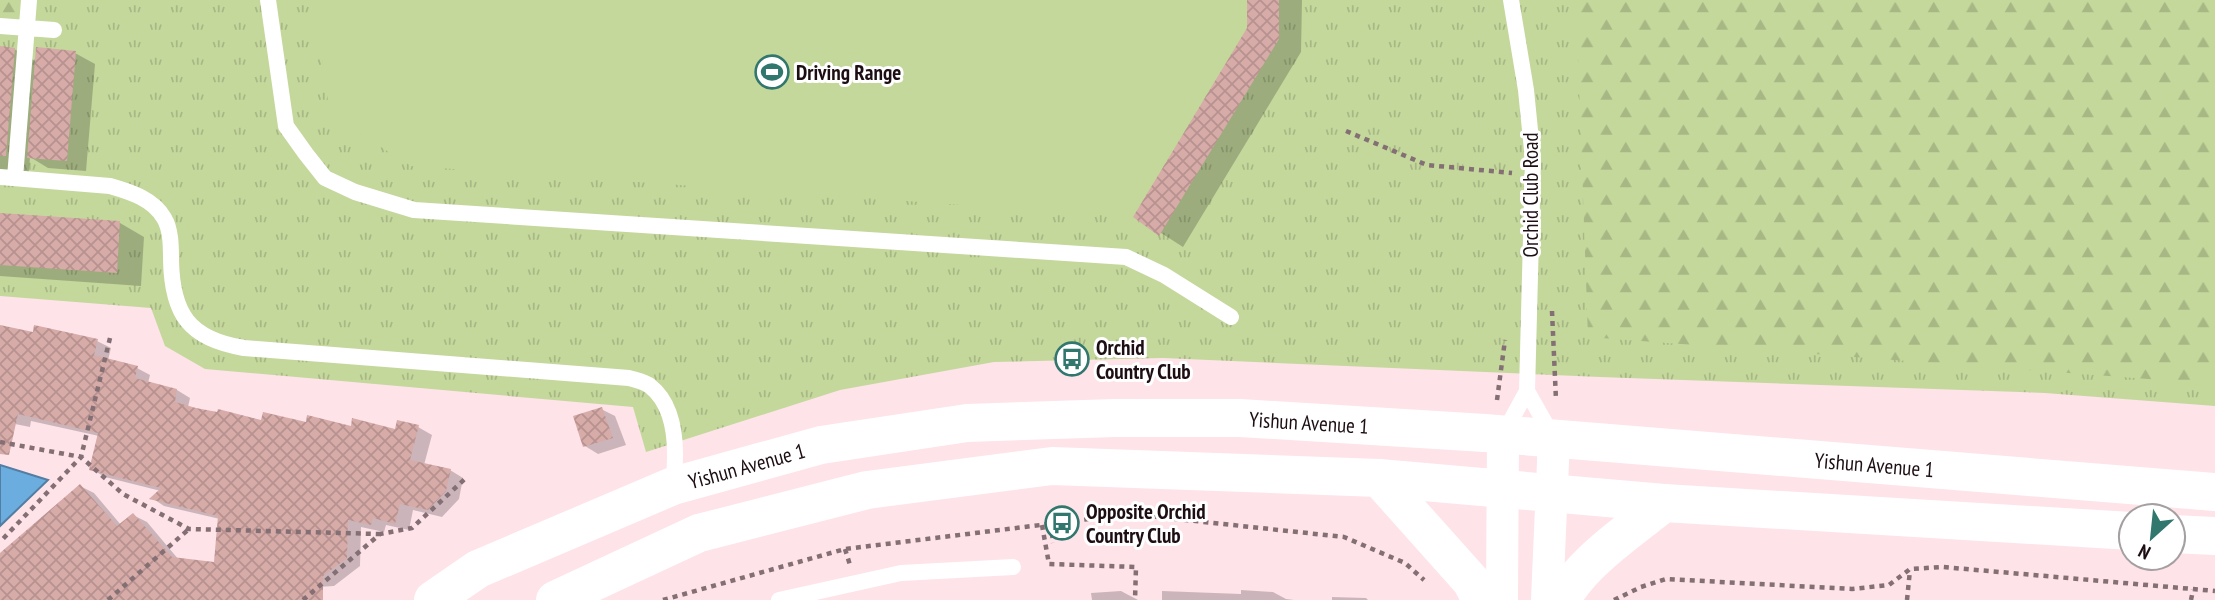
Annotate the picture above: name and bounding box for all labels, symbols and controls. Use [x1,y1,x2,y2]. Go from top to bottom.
sports icon: Driving Range [753,53,791,91]
place label: Driving Range [796,59,901,86]
street label: Orchid Club Road [1517,132,1544,258]
place label: Orchid Country Club [1096,334,1191,385]
bus stop icon: Orchid Country Club [1053,340,1091,378]
street label: Yishun Avenue 1 [1248,405,1370,439]
street label: Yishun Avenue 1 [685,437,808,495]
street label: Yishun Avenue 1 [1814,446,1935,483]
place label: Opposite Orchid Country Club [1086,498,1206,549]
north arrow [2117,502,2187,572]
bus stop icon: Opposite Orchid Country Club [1043,504,1081,542]
text: N [2134,539,2154,565]

